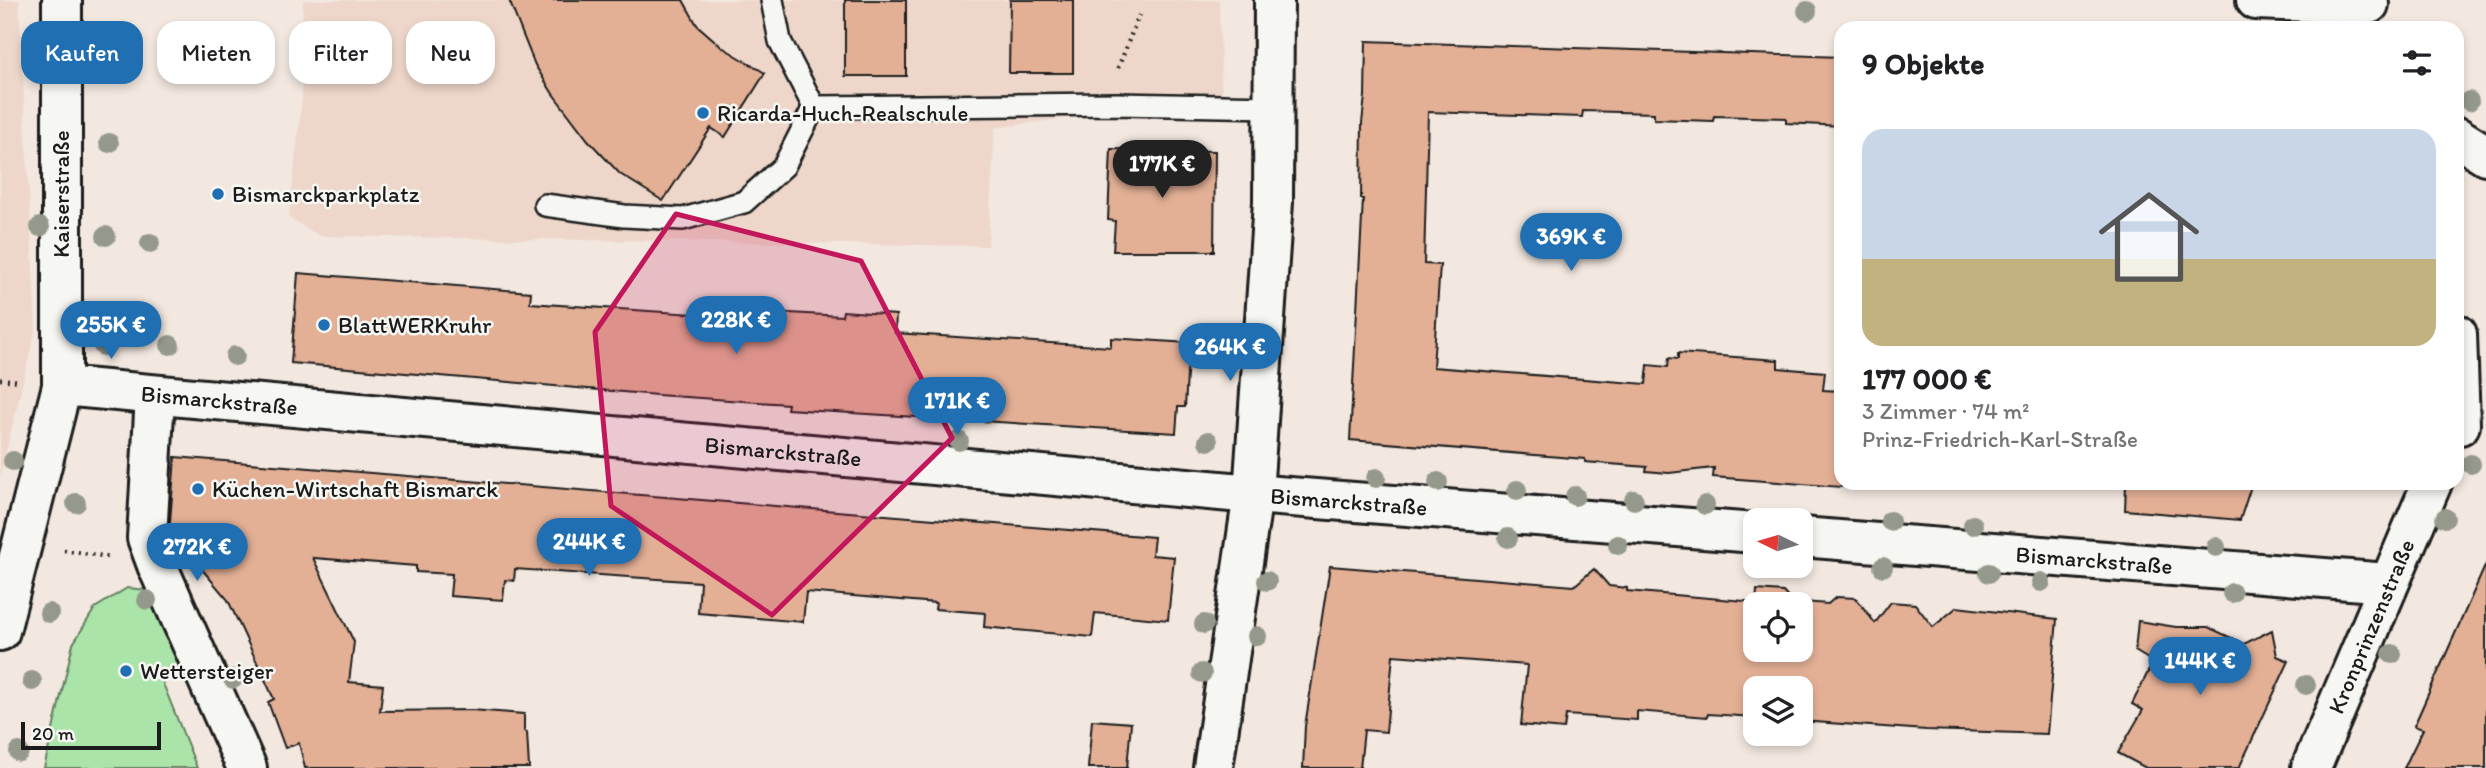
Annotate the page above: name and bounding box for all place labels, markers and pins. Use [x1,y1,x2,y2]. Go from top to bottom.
place label: Ricarda-Huch-Realschule [717,99,968,127]
marker: Ricarda-Huch-Realschule [695,105,711,121]
pin: 177K € [1105,140,1219,200]
place label: Bismarckparkplatz [232,180,420,208]
marker: Bismarckparkplatz [210,186,226,202]
pin: 369K € [1514,214,1628,273]
pin: 228K € [679,296,793,356]
pin: 255K € [54,302,168,361]
place label: BlattWERKruhr [338,311,491,339]
marker: BlattWERKruhr [316,317,332,333]
pin: 264K € [1173,324,1287,383]
pin: 171K € [900,378,1014,437]
place label: Küchen-Wirtschaft Bismarck [212,475,498,503]
marker: Küchen-Wirtschaft Bismarck [190,481,206,497]
pin: 244K € [532,518,646,578]
pin: 272K € [140,524,254,583]
pin: 144K € [2143,638,2257,697]
place label: Wettersteiger [140,657,274,685]
marker: Wettersteiger [118,663,134,679]

